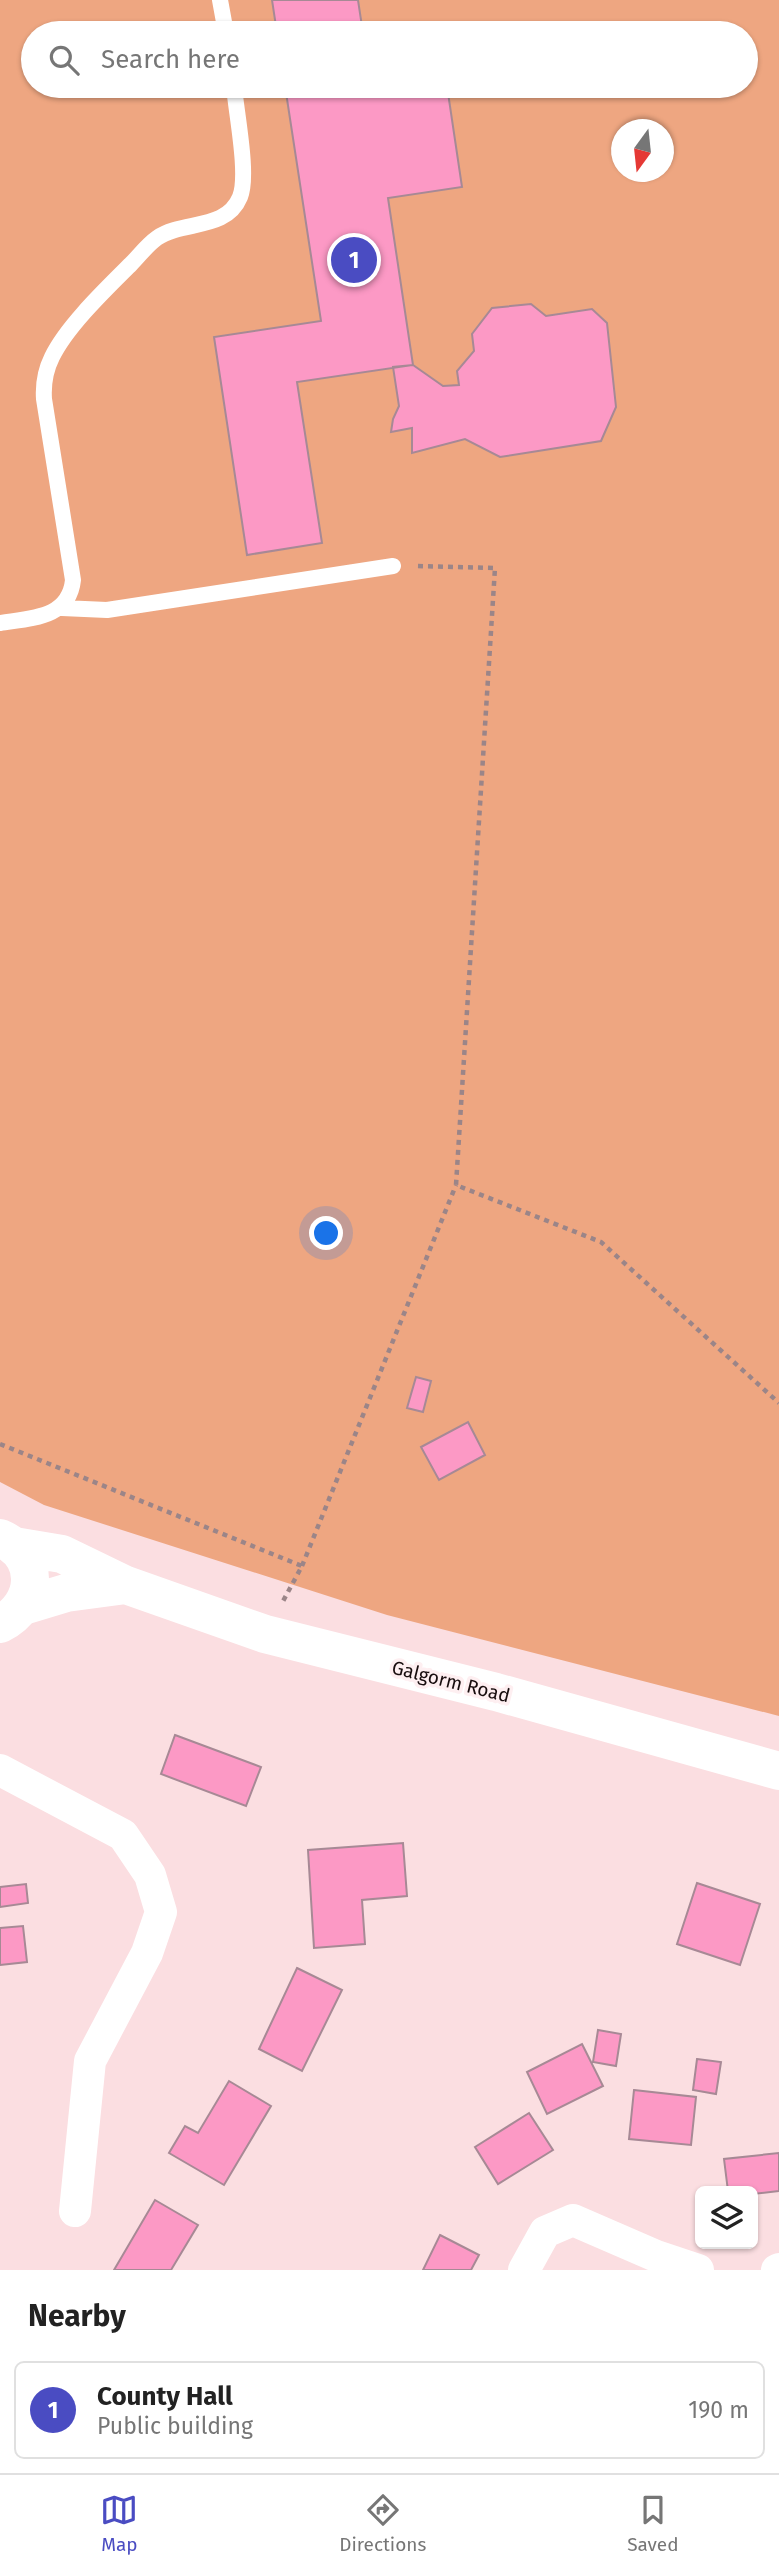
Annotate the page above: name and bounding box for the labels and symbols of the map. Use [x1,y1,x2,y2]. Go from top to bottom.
north arrow [611,119,674,182]
pin: 1 [331,234,377,286]
your location [309,1216,343,1250]
street label: Galgorm Road [389,1656,512,1707]

